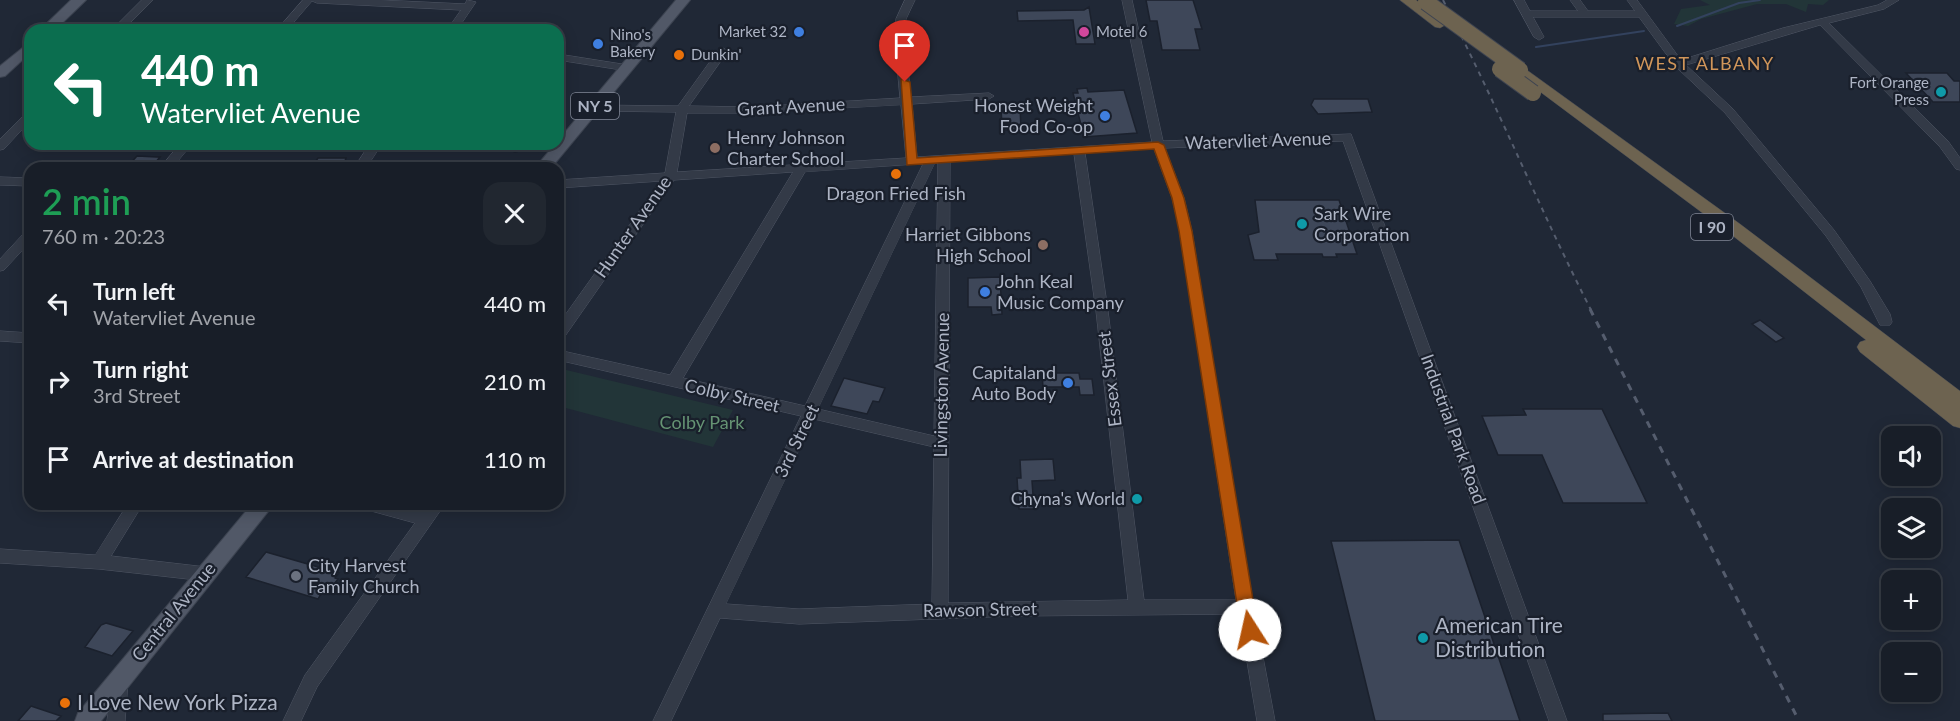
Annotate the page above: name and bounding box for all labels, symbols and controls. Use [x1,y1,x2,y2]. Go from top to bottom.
pin [879,20,930,82]
place label: Market 32 [719,22,787,40]
place label: Motel 6 [1096,22,1148,40]
place label: Nino's Bakery [610,25,656,60]
marker: Market 32 [792,25,806,39]
marker: Motel 6 [1077,25,1091,39]
icon: arrive [888,29,921,62]
marker: Nino's Bakery [591,37,605,51]
text: 440 m [141,45,259,95]
place label: Dunkin' [691,45,742,63]
icon: left [42,48,120,126]
marker: Dunkin' [672,48,686,62]
district label: WEST ALBANY [1635,52,1775,74]
place label: Fort Orange Press [1849,73,1929,108]
marker: Fort Orange Press [1934,85,1948,99]
street label: Grant Avenue [736,92,846,120]
road number: NY 5 [571,93,619,119]
place label: Honest Weight Food Co-op [974,94,1094,137]
text: Watervliet Avenue [141,96,360,129]
marker: Honest Weight Food Co-op [1098,109,1112,123]
place label: Henry Johnson Charter School [727,126,845,169]
street label: Watervliet Avenue [1184,126,1331,154]
marker: Henry Johnson Charter School [708,141,722,155]
marker: Dragon Fried Fish [889,167,903,181]
street label: Hunter Avenue [589,171,675,282]
text: 2 min [42,179,131,223]
button: close [483,182,546,245]
place label: Dragon Fried Fish [826,182,966,204]
place label: Sark Wire Corporation [1314,202,1409,245]
road number: I 90 [1691,214,1733,240]
marker: Sark Wire Corporation [1295,217,1309,231]
place label: Harriet Gibbons High School [905,223,1031,266]
text: 760 m · 20:23 [42,224,165,248]
marker: Harriet Gibbons High School [1036,238,1050,252]
place label: John Keal Music Company [997,270,1125,313]
text: Turn left [93,278,175,305]
marker: John Keal Music Company [978,285,992,299]
icon: left [42,287,75,320]
text: 440 m [484,290,546,317]
text: Watervliet Avenue [93,305,256,329]
street label: Livingston Avenue [929,312,953,457]
street label: Essex Street [1092,330,1126,428]
street label: Industrial Park Road [1417,351,1491,507]
text: Turn right [93,356,188,383]
place label: Capitaland Auto Body [972,361,1057,404]
icon: right [42,365,75,398]
text: 210 m [484,368,546,395]
street label: Colby Street [682,373,782,417]
marker: Capitaland Auto Body [1061,376,1075,390]
text: 3rd Street [93,383,180,407]
street label: 3rd Street [769,400,823,481]
park label: Colby Park [660,411,745,433]
map controls [1881,426,1941,702]
button: sound [1881,426,1941,486]
icon: arrive [42,443,75,476]
text: Arrive at destination [93,446,294,473]
text: 110 m [484,446,546,473]
place label: Chyna's World [1011,487,1125,509]
marker: Chyna's World [1130,492,1144,506]
button: layers [1881,498,1941,558]
place label: City Harvest Family Church [308,554,420,597]
street label: Central Avenue [127,557,220,665]
marker: City Harvest Family Church [289,569,303,583]
button: + [1881,570,1941,630]
street label: Rawson Street [923,597,1038,621]
position arrow [1218,598,1282,662]
place label: American Tire Distribution [1435,612,1563,661]
marker: American Tire Distribution [1416,631,1430,645]
button: − [1881,642,1941,702]
place label: I Love New York Pizza [77,689,278,714]
marker: I Love New York Pizza [58,696,72,710]

